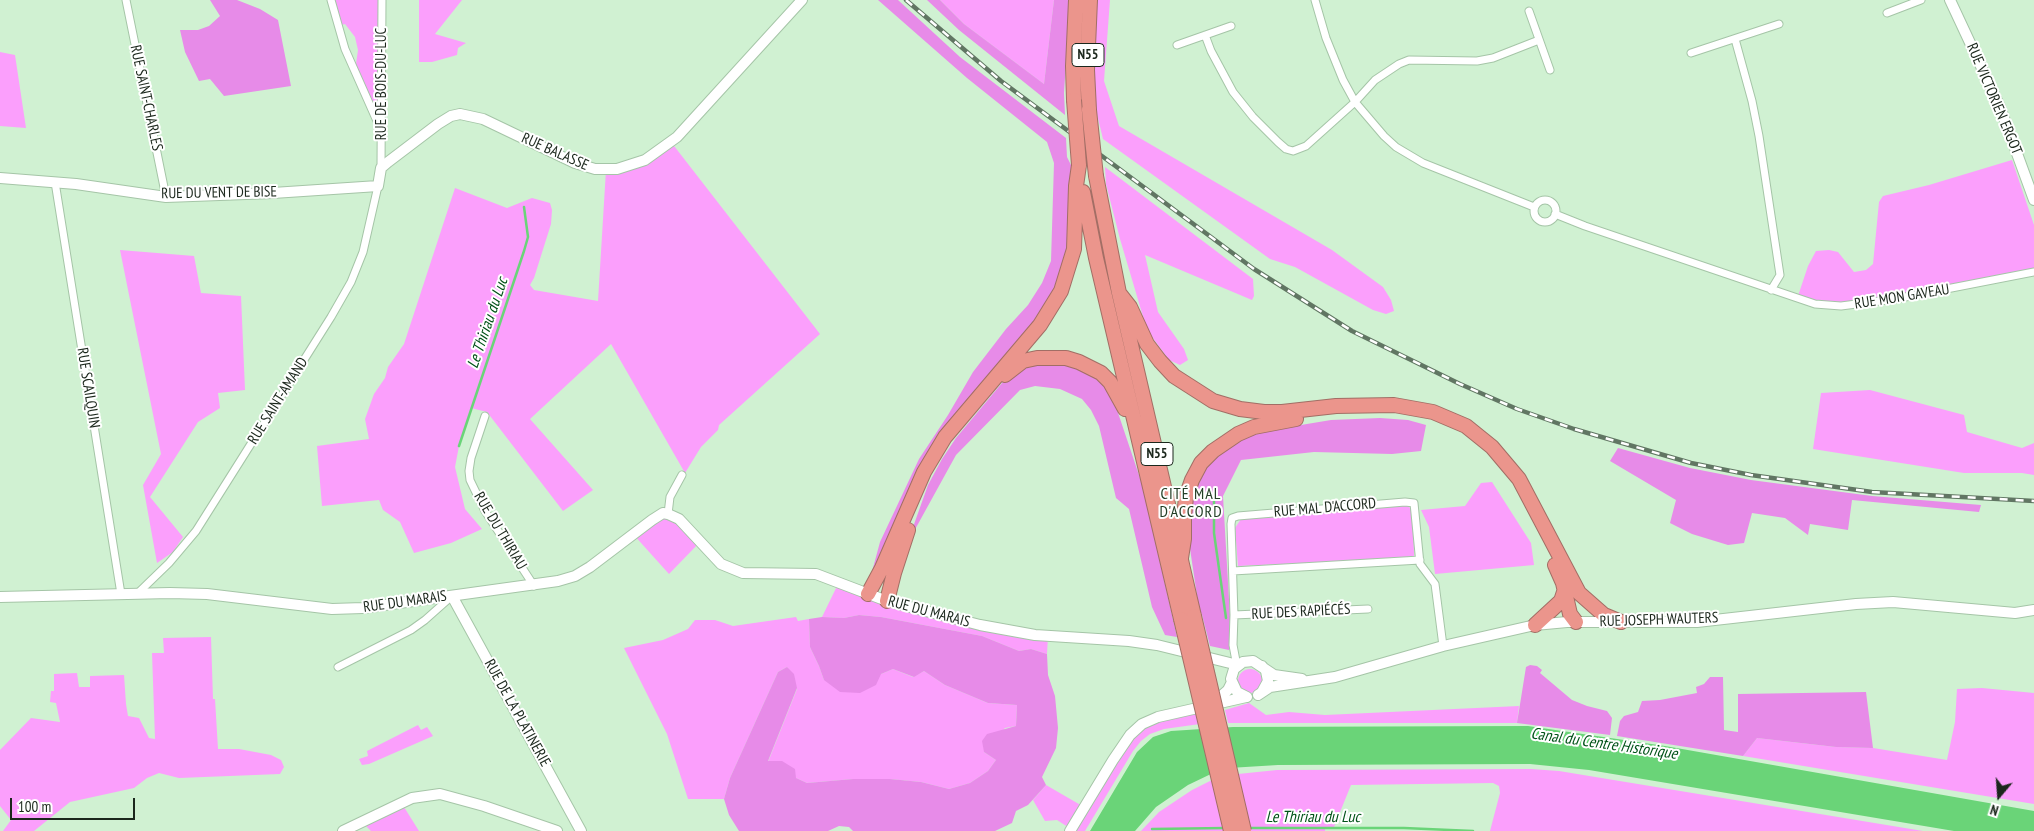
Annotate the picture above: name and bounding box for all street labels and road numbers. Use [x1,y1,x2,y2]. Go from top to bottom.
street label: RUE DE BOIS-DU-LUC [373,28,391,140]
street label: RUE VICTORIEN ERGOT [1962,41,2026,157]
street label: RUE SAINT-CHARLES [126,44,166,152]
road number: N55 [1072,44,1104,66]
street label: RUE BALASSE [519,129,591,175]
street label: RUE DU VENT DE BISE [161,183,277,203]
street label: RUE MON GAVEAU [1853,281,1951,313]
street label: RUE SCAILQUIN [73,347,103,429]
street label: RUE SAINT-AMAND [244,354,312,448]
road number: N55 [1141,442,1173,466]
street label: RUE DU THIRIAU [470,489,530,573]
street label: RUE MAL D'ACCORD [1273,495,1377,521]
street label: RUE DU MARAIS [362,587,448,617]
street label: RUE DU MARAIS [886,592,972,632]
street label: RUE DES RAPIÉCÉS [1251,600,1351,624]
street label: RUE JOSEPH WAUTERS [1599,609,1719,631]
street label: RUE DE LA PLATINERIE [480,656,554,770]

